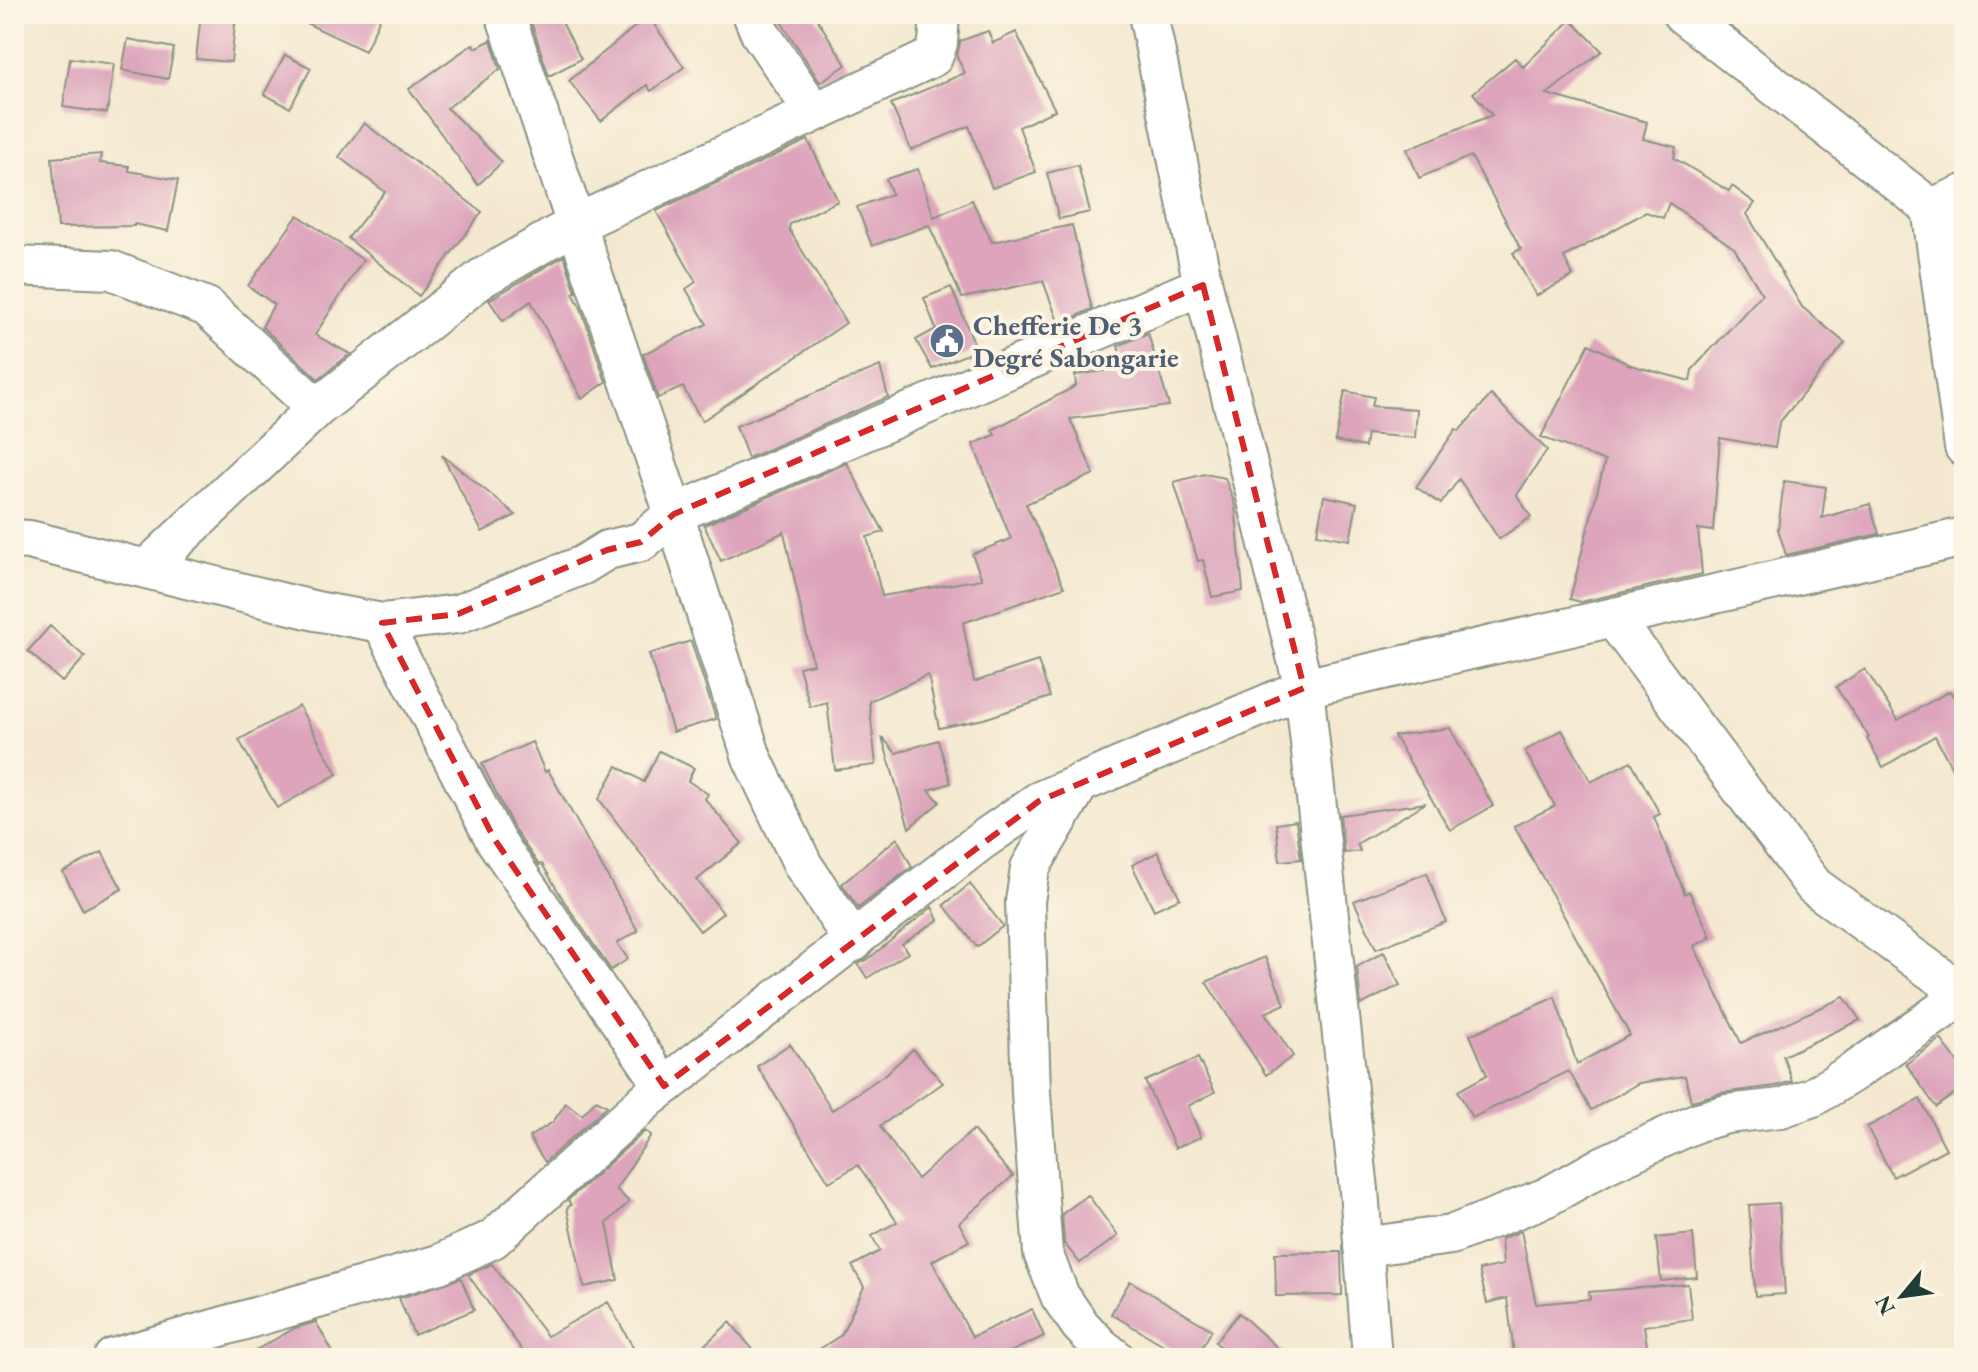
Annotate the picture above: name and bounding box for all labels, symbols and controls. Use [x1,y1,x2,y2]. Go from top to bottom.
place label: Chefferie De 3 Degré Sabongarie [973,307,1179,375]
public building icon: Chefferie De 3 Degré Sabongarie [928,322,966,360]
north arrow [1862,1256,1942,1336]
text: N [1868,1290,1902,1320]

